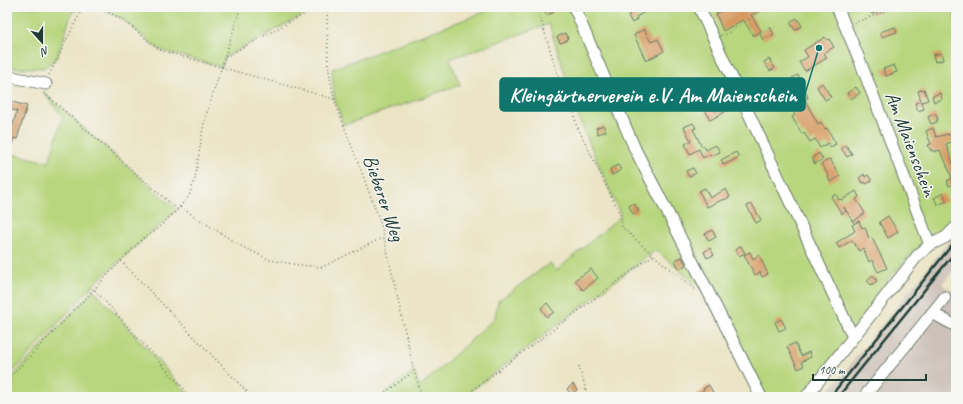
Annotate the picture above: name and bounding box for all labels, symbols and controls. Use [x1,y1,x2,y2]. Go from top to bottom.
north arrow [22,22,62,62]
text: N [38,44,51,60]
callout: Kleingärtnerverein e.V. Am Maienschein [500,78,805,111]
text: Kleingärtnerverein e.V. Am Maienschein [509,82,798,108]
street label: Am Maienschein [879,88,943,201]
street label: Bieberer Weg [358,151,411,245]
scale bar [813,356,926,382]
text: 100 m [819,362,846,378]

